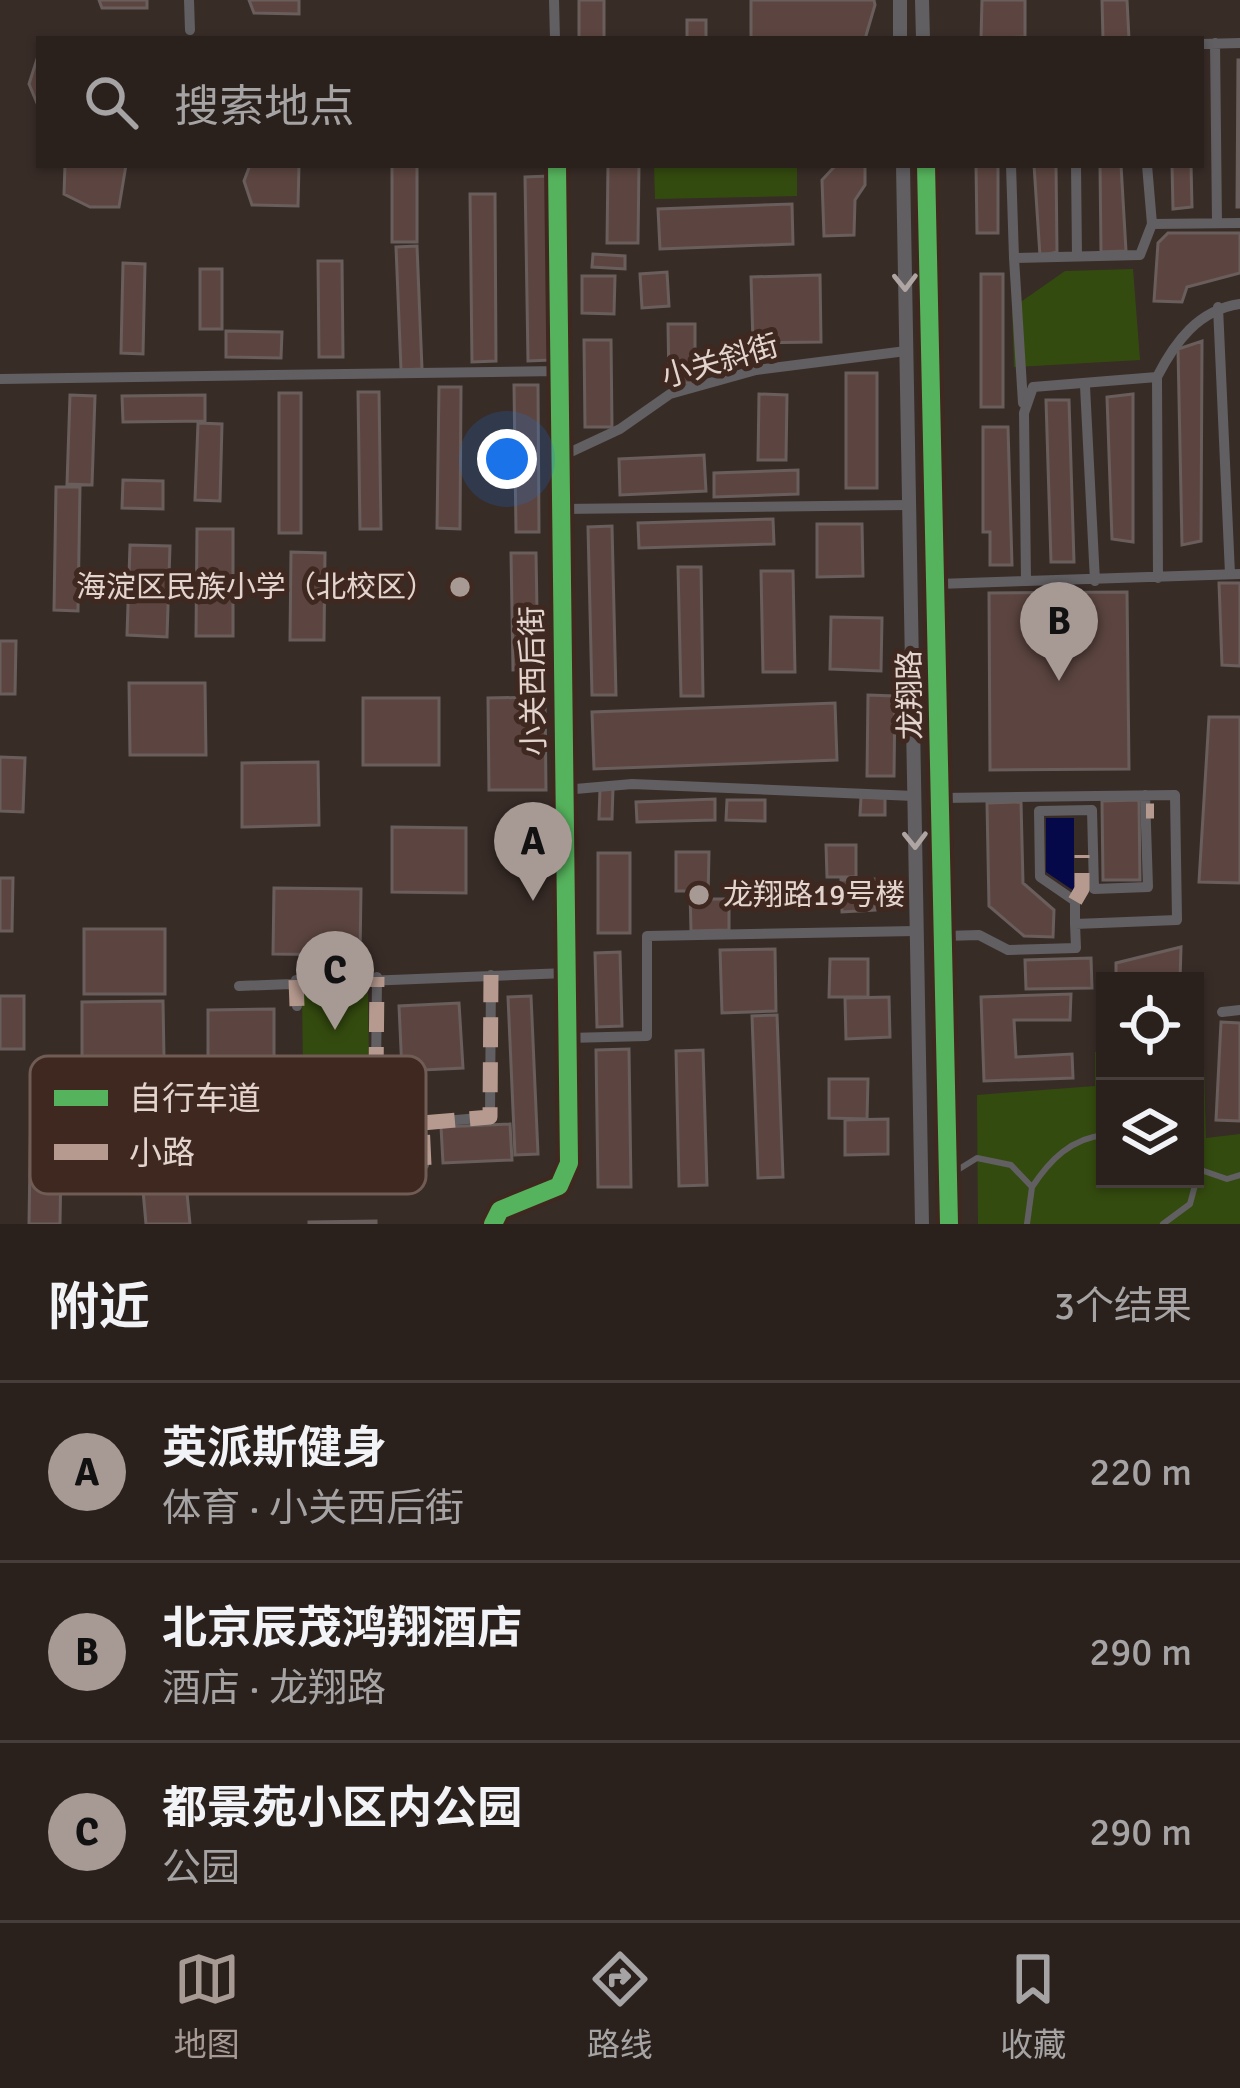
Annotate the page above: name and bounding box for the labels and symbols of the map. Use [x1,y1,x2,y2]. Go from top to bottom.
one-way arrow [891,273,917,292]
street label: 小关斜街 [657,327,783,396]
your location [477,429,537,489]
place label: 海淀区民族小学（北校区） [76,569,436,606]
marker: 海淀区民族小学（北校区） [447,574,473,600]
pin: B [1020,582,1098,681]
street label: 小关西后街 [514,606,553,756]
street label: 龙翔路 [891,650,930,740]
pin: A [494,802,572,901]
one-way arrow [901,831,927,850]
place label: 龙翔路19号楼 [723,877,905,914]
marker: 龙翔路19号楼 [686,882,712,908]
pin: C [296,931,374,1030]
legend [30,1056,426,1194]
text: 自行车道 [129,1079,261,1120]
text: 小路 [129,1133,195,1174]

